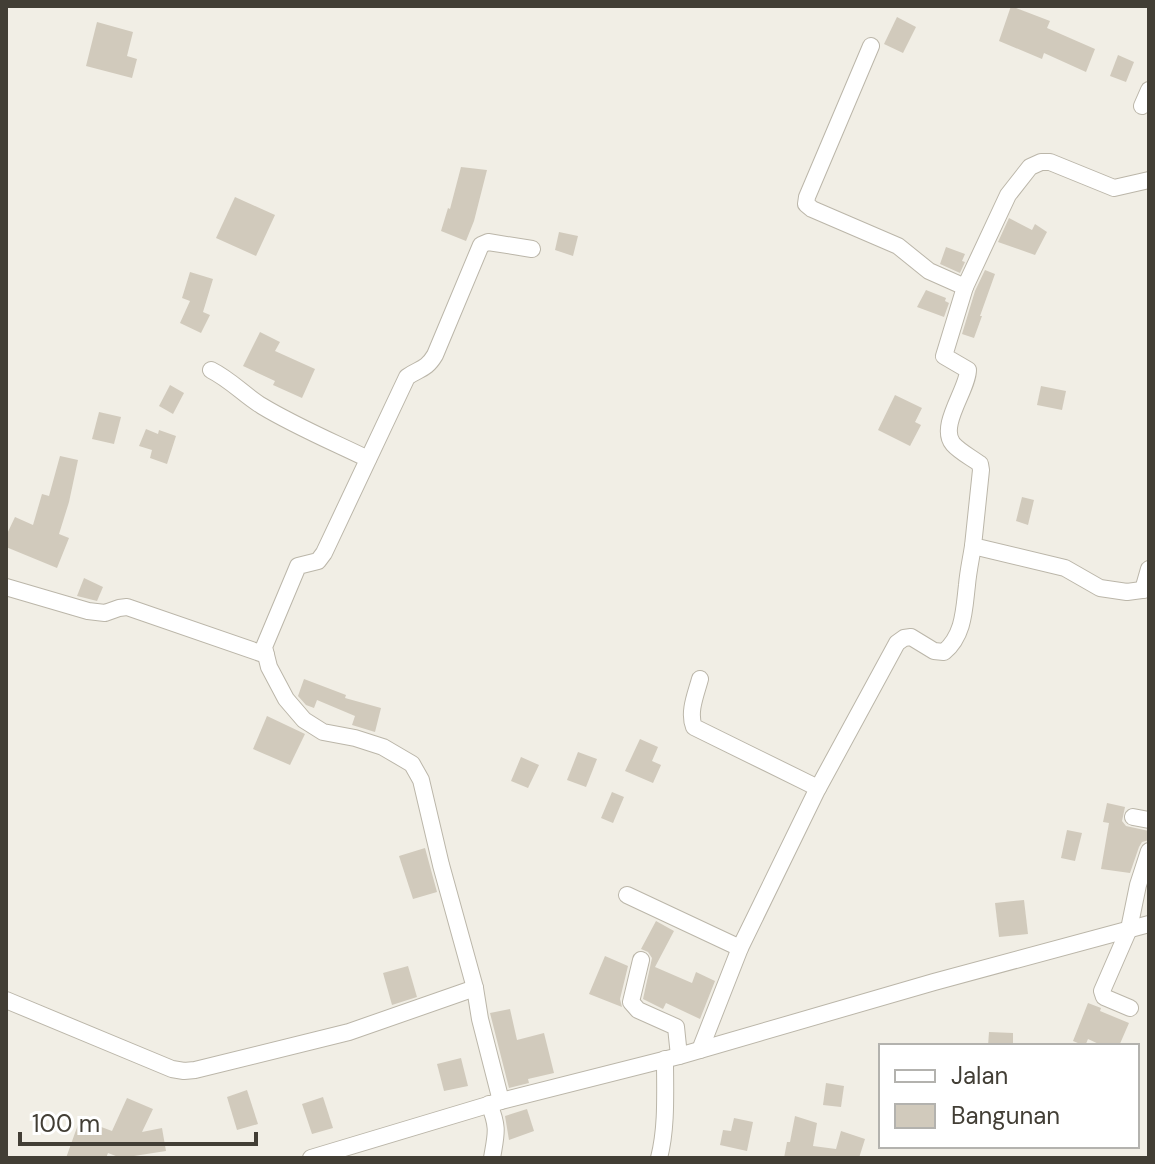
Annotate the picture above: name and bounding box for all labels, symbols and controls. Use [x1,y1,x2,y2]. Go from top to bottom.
legend [879,1044,1139,1148]
text: Jalan [951,1060,1008,1091]
scale bar [20,1096,256,1146]
text: Bangunan [951,1100,1060,1131]
text: 100 m [32,1108,100,1139]

